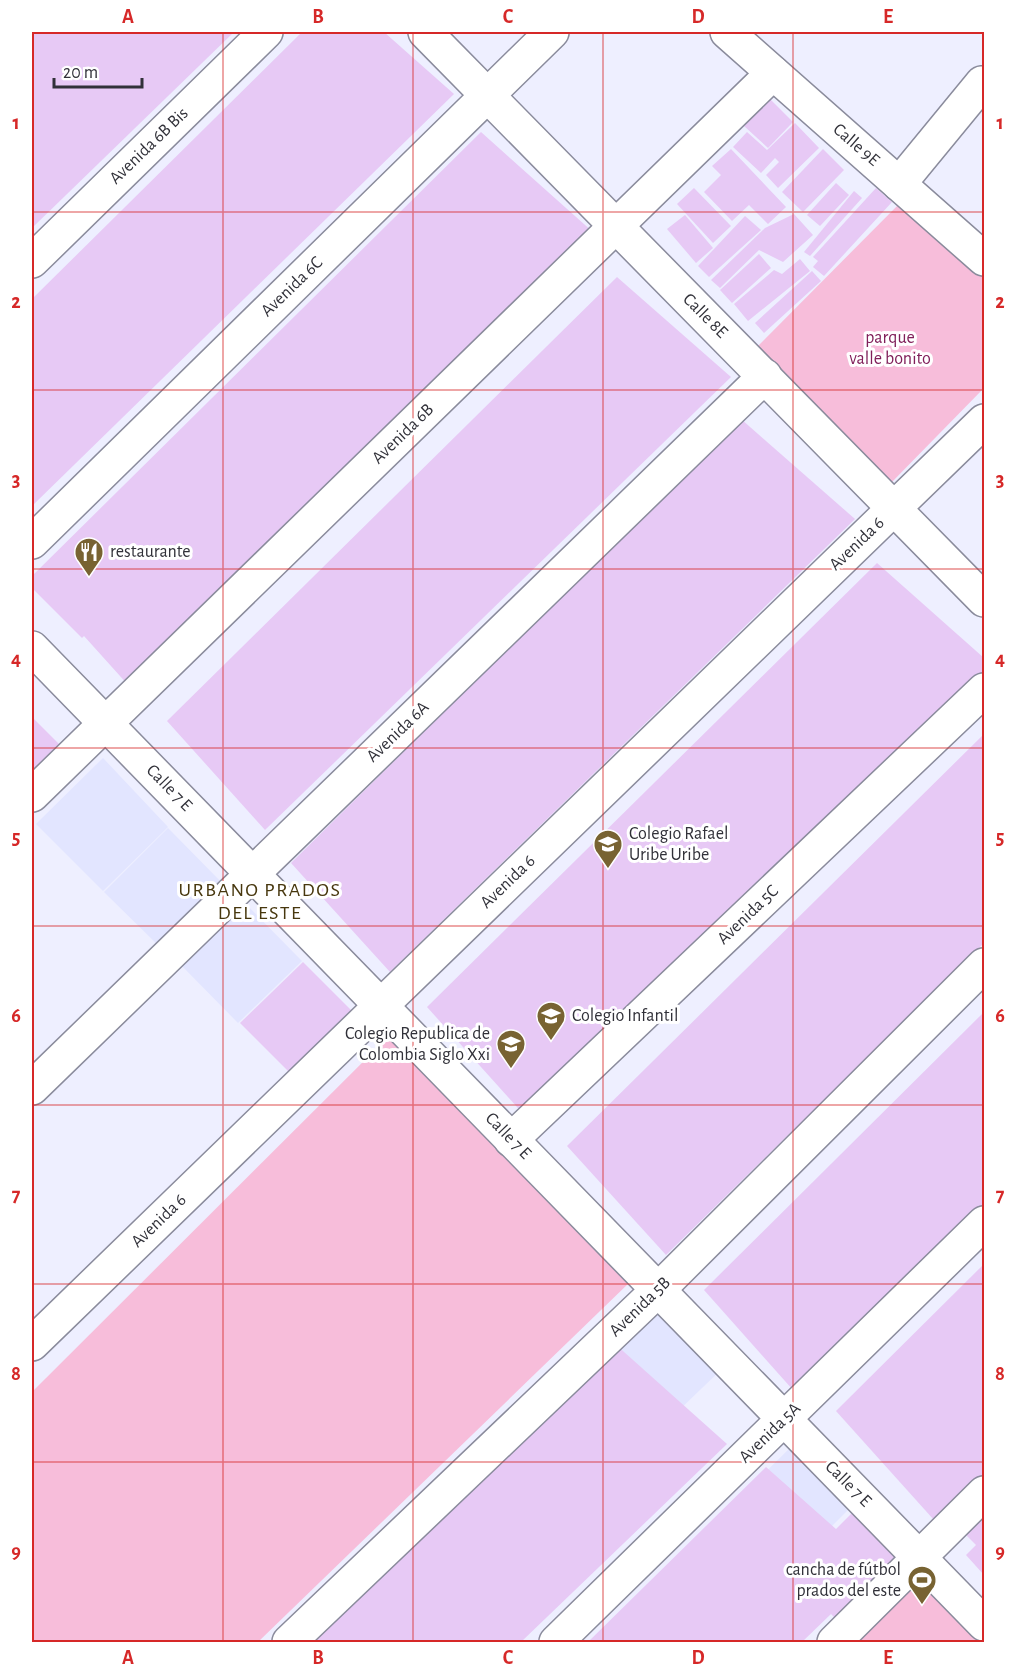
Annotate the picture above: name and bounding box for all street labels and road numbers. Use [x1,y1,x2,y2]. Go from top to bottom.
street label: Avenida 6B Bis [106,104,192,188]
street label: Calle 9E [829,120,883,170]
street label: Avenida 6C [258,254,326,320]
street label: Calle 8E [679,290,731,342]
street label: Avenida 6B [369,400,437,468]
street label: Avenida 6 [826,514,888,574]
street label: Avenida 6A [363,698,433,766]
street label: Calle 7 E [143,761,195,815]
street label: Avenida 6 [477,852,539,912]
street label: Avenida 5C [714,882,782,948]
street label: Calle 7 E [482,1109,534,1163]
street label: Avenida 6 [128,1191,190,1251]
street label: Avenida 5B [606,1274,674,1340]
street label: Avenida 5A [736,1399,805,1467]
street label: Calle 7 E [821,1457,875,1511]

